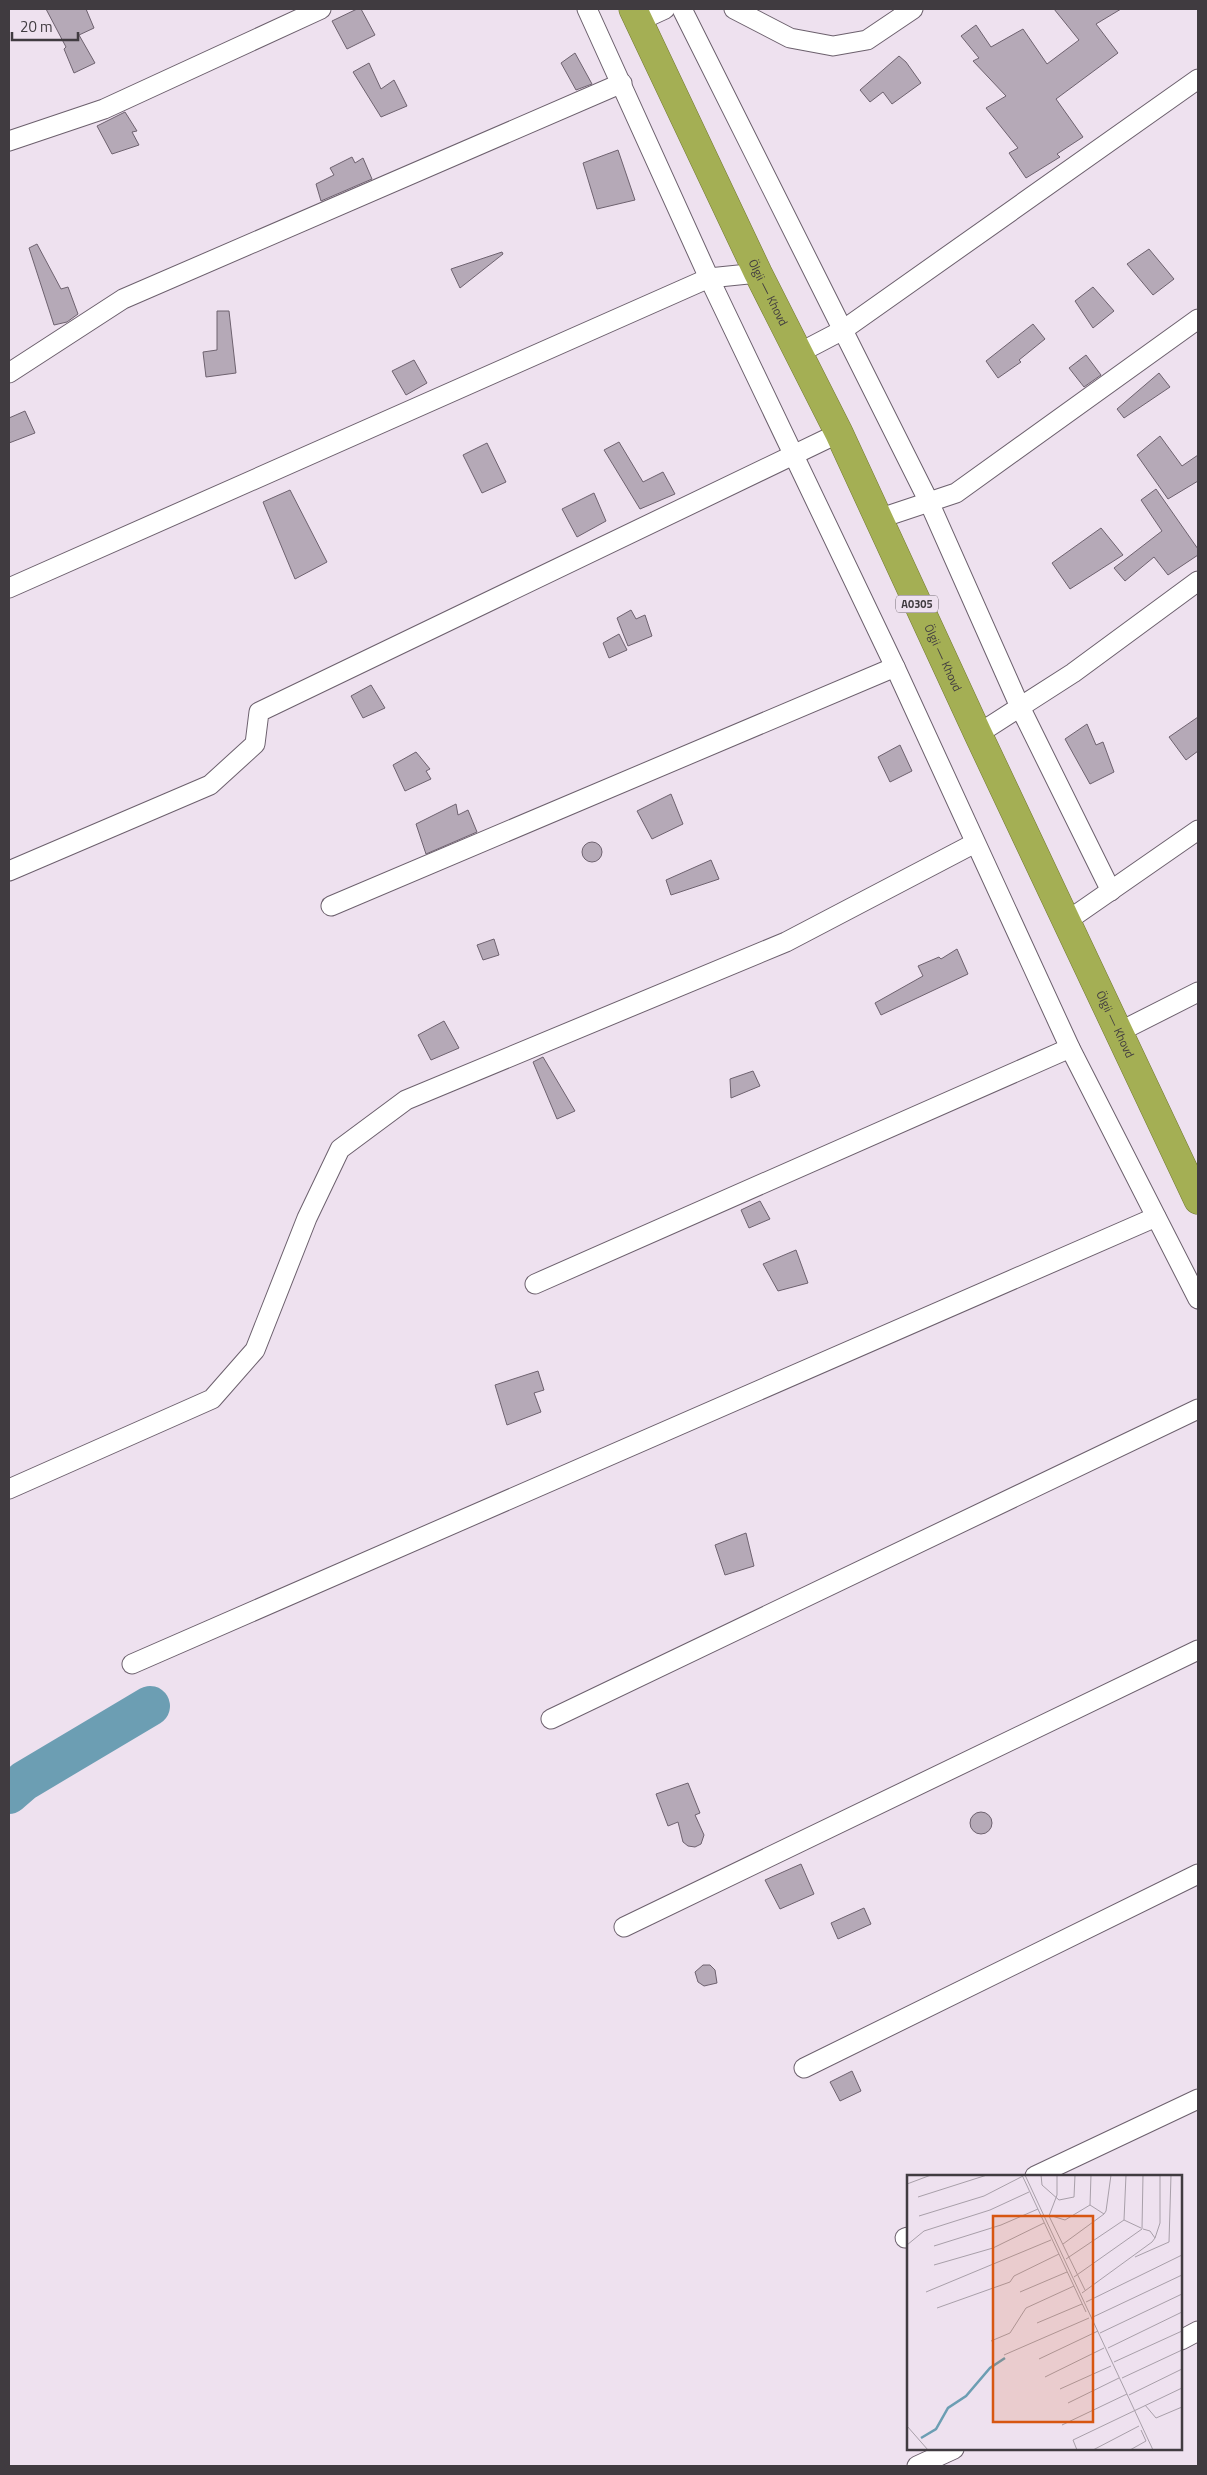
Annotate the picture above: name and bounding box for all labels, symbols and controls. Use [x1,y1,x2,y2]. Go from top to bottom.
scale bar [12,10,79,42]
text: 20 m [20,15,53,38]
street label: Ölgii — Khovd [744,256,793,329]
road number: A0305 [896,596,938,612]
street label: Ölgii — Khovd [919,621,967,694]
street label: Ölgii — Khovd [1091,987,1140,1061]
inset map [907,2175,1182,2450]

